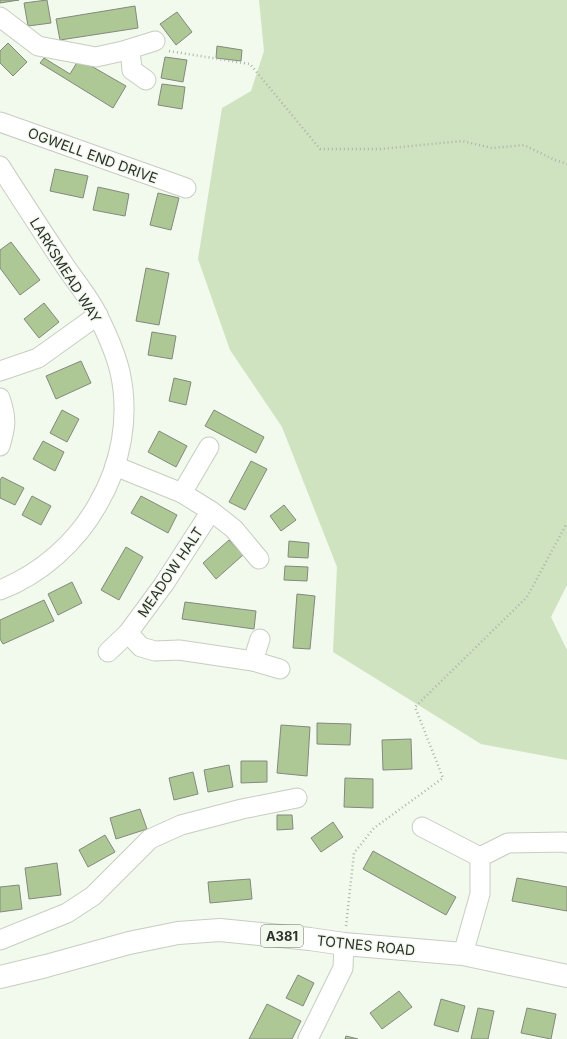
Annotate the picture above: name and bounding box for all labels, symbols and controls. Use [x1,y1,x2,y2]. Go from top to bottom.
street label: OGWELL END DRIVE [26,124,160,186]
street label: LARKSMEAD WAY [27,214,105,326]
street label: MEADOW HALT [134,524,206,620]
road number: A381 [261,925,303,947]
street label: TOTNES ROAD [316,931,416,959]

